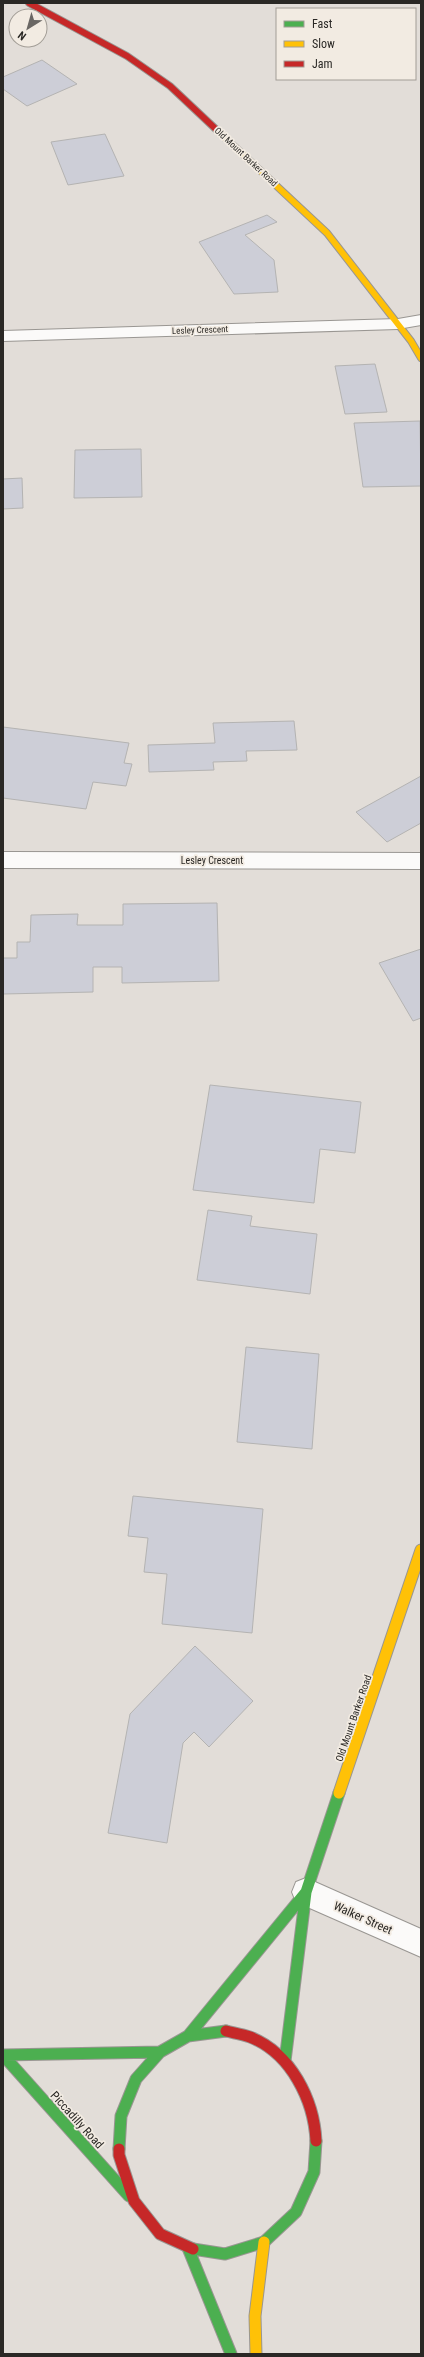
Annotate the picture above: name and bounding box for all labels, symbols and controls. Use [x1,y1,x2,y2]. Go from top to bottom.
north arrow [8,8,48,48]
legend [276,8,416,80]
text: Fast [312,17,333,31]
text: N [15,28,29,43]
text: Slow [312,37,335,51]
text: Jam [312,57,333,71]
street label: Old Mount Barker Road [213,125,279,189]
street label: Lesley Crescent [172,324,229,336]
street label: Lesley Crescent [181,855,243,866]
street label: Old Mount Barker Road [333,1673,373,1763]
street label: Walker Street [331,1899,395,1937]
street label: Piccadilly Road [48,2088,106,2152]

